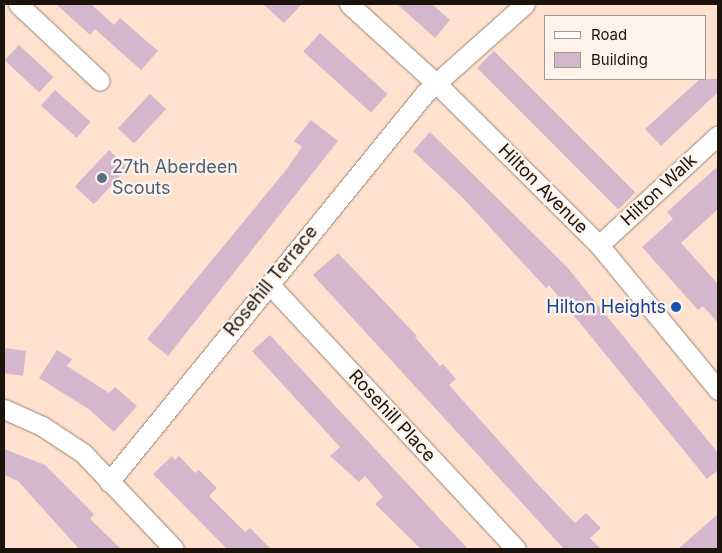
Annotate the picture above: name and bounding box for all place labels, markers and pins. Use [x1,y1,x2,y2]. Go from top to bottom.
place label: 27th Aberdeen Scouts [112,157,238,200]
marker: 27th Aberdeen Scouts [96,172,108,184]
place label: Hilton Heights [546,296,666,318]
marker: Hilton Heights [670,301,682,313]

